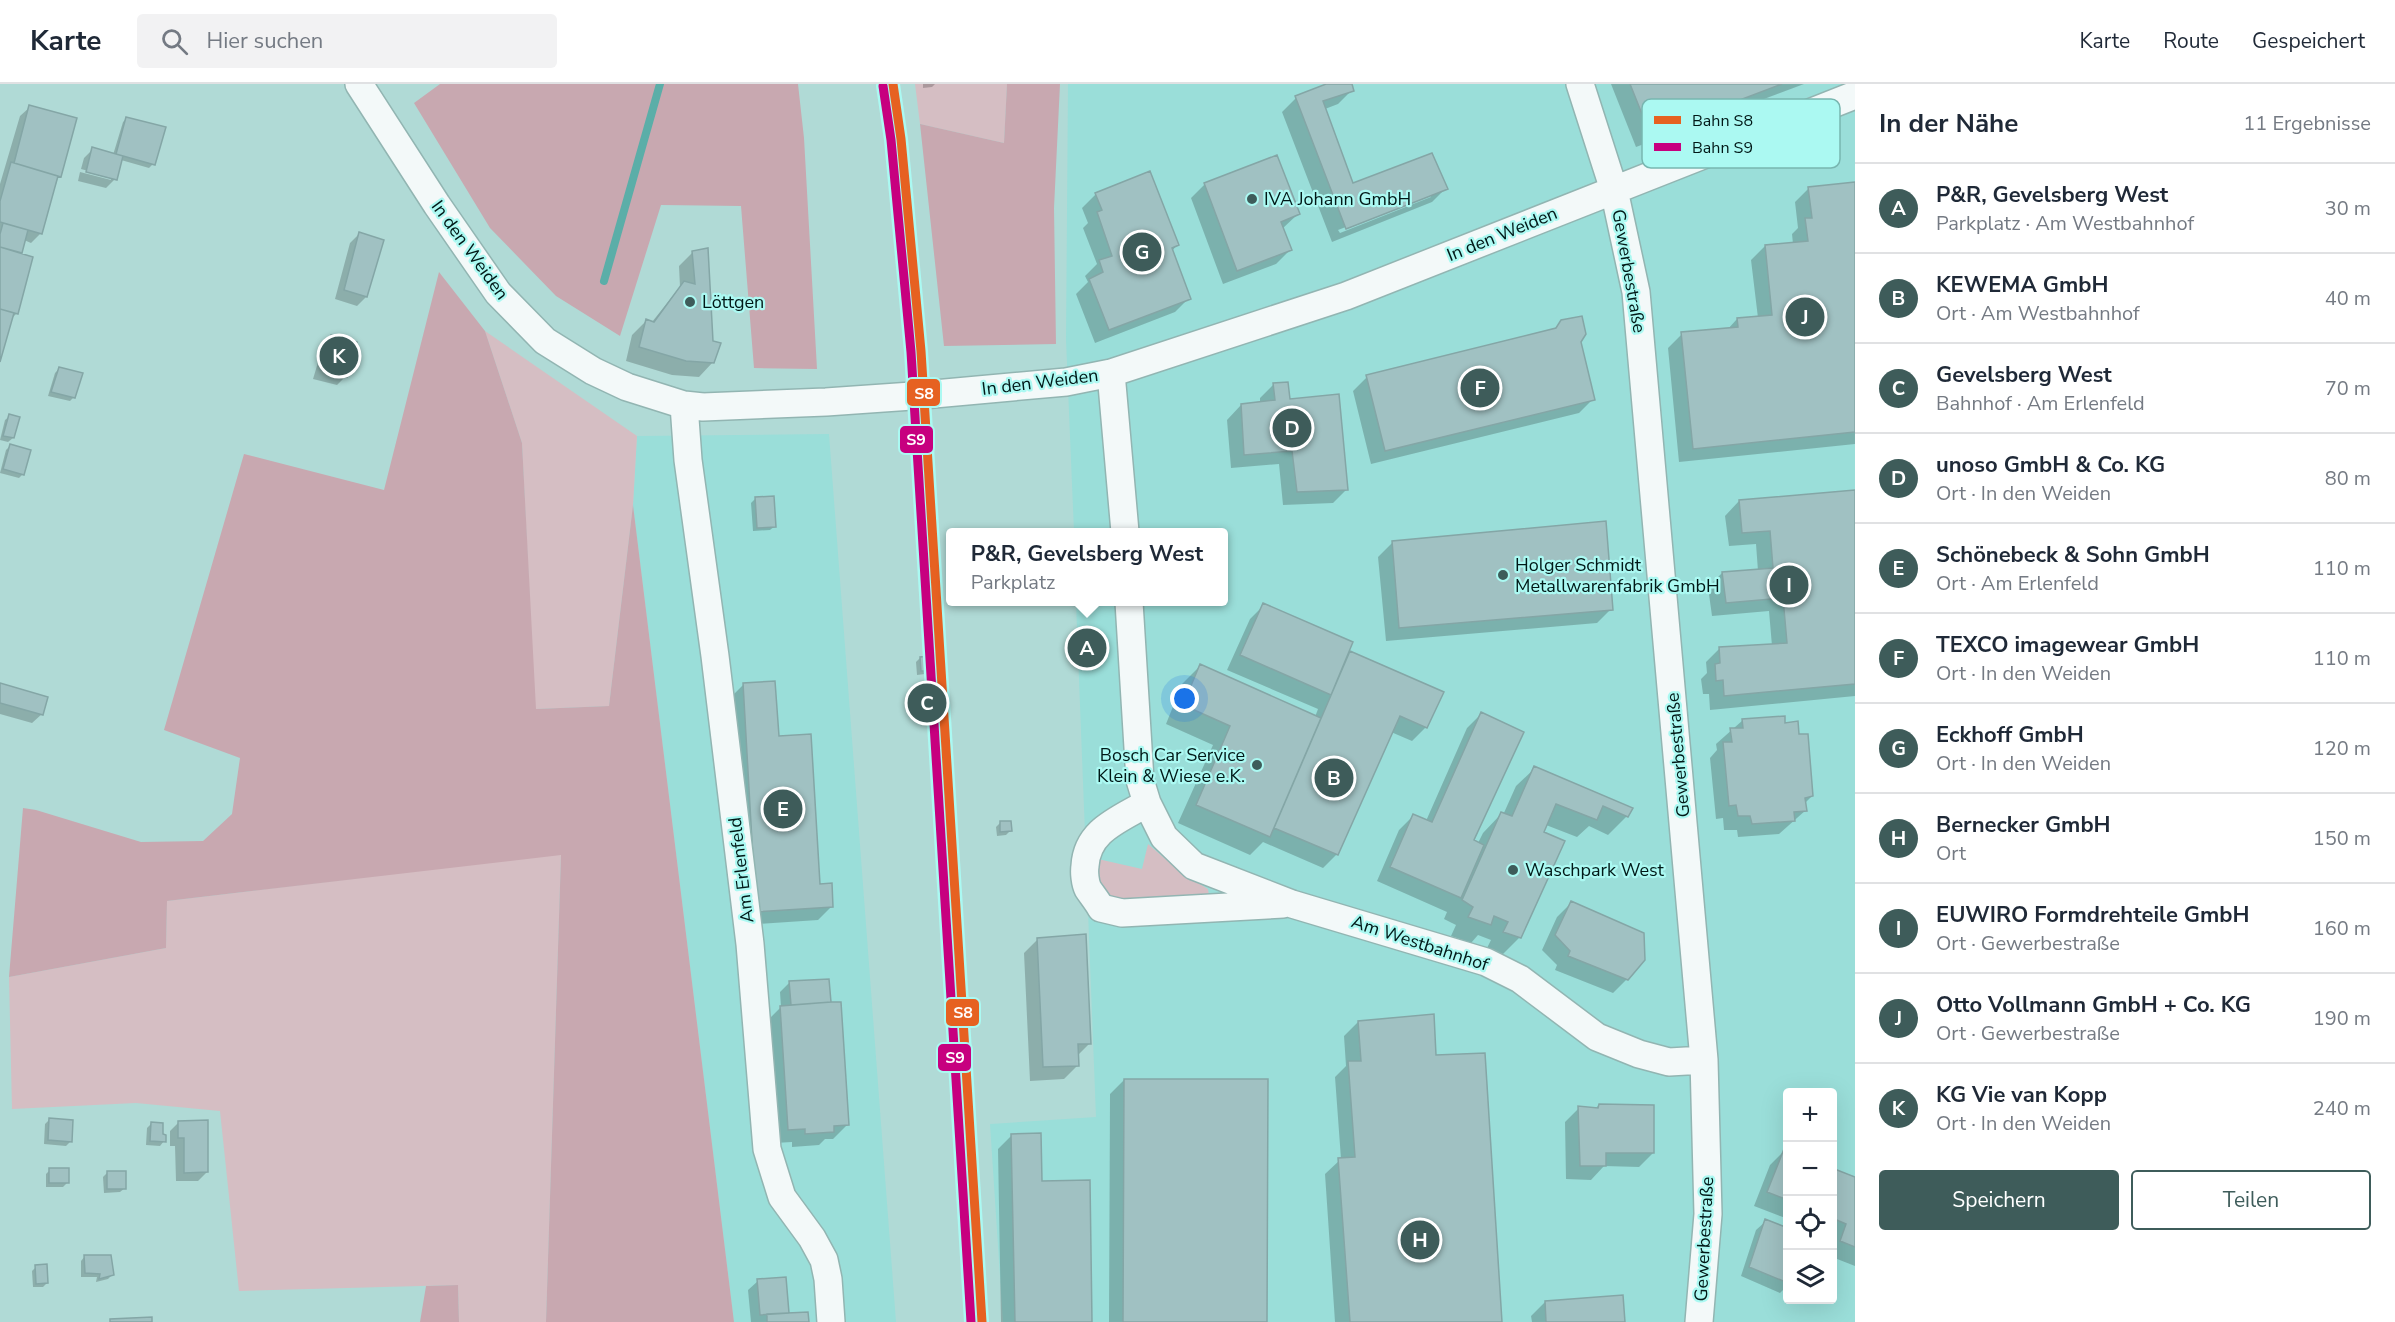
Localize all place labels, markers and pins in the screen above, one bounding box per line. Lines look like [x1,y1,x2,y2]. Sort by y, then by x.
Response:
place label: IVA Johann GmbH [1264,187,1411,211]
marker: IVA Johann GmbH [1245,192,1259,206]
pin: G [1122,230,1162,274]
place label: Löttgen [702,290,764,314]
pin: J [1786,294,1824,340]
marker: Löttgen [683,295,697,309]
pin: K [320,334,358,378]
pin: F [1460,366,1500,410]
pin: D [1272,406,1312,450]
place label: Holger Schmidt Metallwarenfabrik GmbH [1515,553,1720,598]
pin: I [1770,562,1808,608]
marker: Holger Schmidt Metallwarenfabrik GmbH [1496,568,1510,582]
pin: A [1068,626,1106,670]
pin: C [908,680,946,726]
place label: Bosch Car Service Klein & Wiese e.K. [1097,743,1245,788]
pin: B [1314,756,1354,800]
marker: Bosch Car Service Klein & Wiese e.K. [1250,758,1264,772]
pin: E [764,786,802,832]
place label: Waschpark West [1525,858,1665,882]
marker: Waschpark West [1506,863,1520,877]
pin: H [1400,1218,1440,1262]

